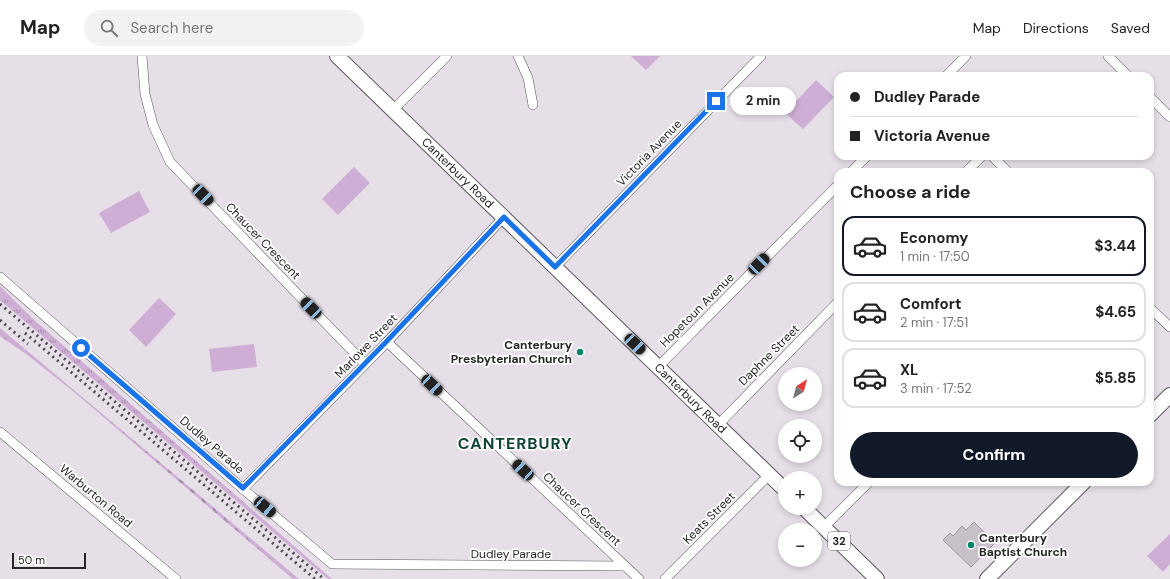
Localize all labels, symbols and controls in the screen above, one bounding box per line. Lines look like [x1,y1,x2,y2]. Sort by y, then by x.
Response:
search box [84,10,364,46]
text: Map [20,15,60,40]
icon: search [98,17,120,39]
text: Search here [130,18,213,38]
text: Map [973,19,1001,37]
text: Directions [1023,19,1089,37]
text: Saved [1111,19,1150,37]
callout: 2 min [730,87,796,115]
text: Dudley Parade [874,87,980,107]
route end [707,92,725,110]
text: 2 min [746,92,780,109]
street label: Victoria Avenue [613,116,685,190]
text: Victoria Avenue [874,126,990,146]
street label: Canterbury Road [418,134,497,212]
text: Choose a ride [850,180,971,204]
car [190,182,216,208]
street label: Chaucer Crescent [222,199,304,283]
icon: car [852,228,888,264]
text: Economy [900,228,968,248]
text: $3.44 [1095,236,1136,256]
text: 1 min · 17:50 [900,248,970,265]
car [746,251,772,277]
street label: Hopetoun Avenue [656,269,738,351]
icon: car [852,294,888,330]
text: Comfort [900,294,961,314]
car [298,295,324,321]
text: $4.65 [1095,302,1136,322]
street label: Marlowe Street [331,310,401,382]
text: 2 min · 17:51 [900,314,968,331]
street label: Daphne Street [735,321,803,389]
car [622,331,648,357]
place label: Canterbury Presbyterian Church [451,337,573,367]
route start [72,339,90,357]
marker: Canterbury Presbyterian Church [575,347,585,357]
street label: Canterbury Road [651,360,730,437]
icon: car [852,360,888,396]
text: XL [900,360,918,380]
north arrow [778,367,822,411]
map controls [778,367,822,567]
text: $5.85 [1095,368,1136,388]
car [419,372,445,398]
text: 3 min · 17:52 [900,380,972,397]
street label: Dudley Parade [176,413,248,477]
button: locate [778,419,822,463]
button: Confirm [850,432,1138,478]
district label: CANTERBURY [458,433,572,454]
car [510,457,536,483]
street label: Warburton Road [56,461,136,531]
street label: Chaucer Crescent [540,469,625,550]
button: + [778,471,822,515]
street label: Keats Street [679,488,739,548]
car [252,495,278,519]
button: − [778,523,822,567]
place label: Canterbury Baptist Church [979,530,1067,560]
road number: 32 [828,532,850,550]
marker: Canterbury Baptist Church [966,540,976,550]
street label: Dudley Parade [471,546,551,562]
scale bar [12,551,86,570]
text: 50 m [18,553,45,567]

